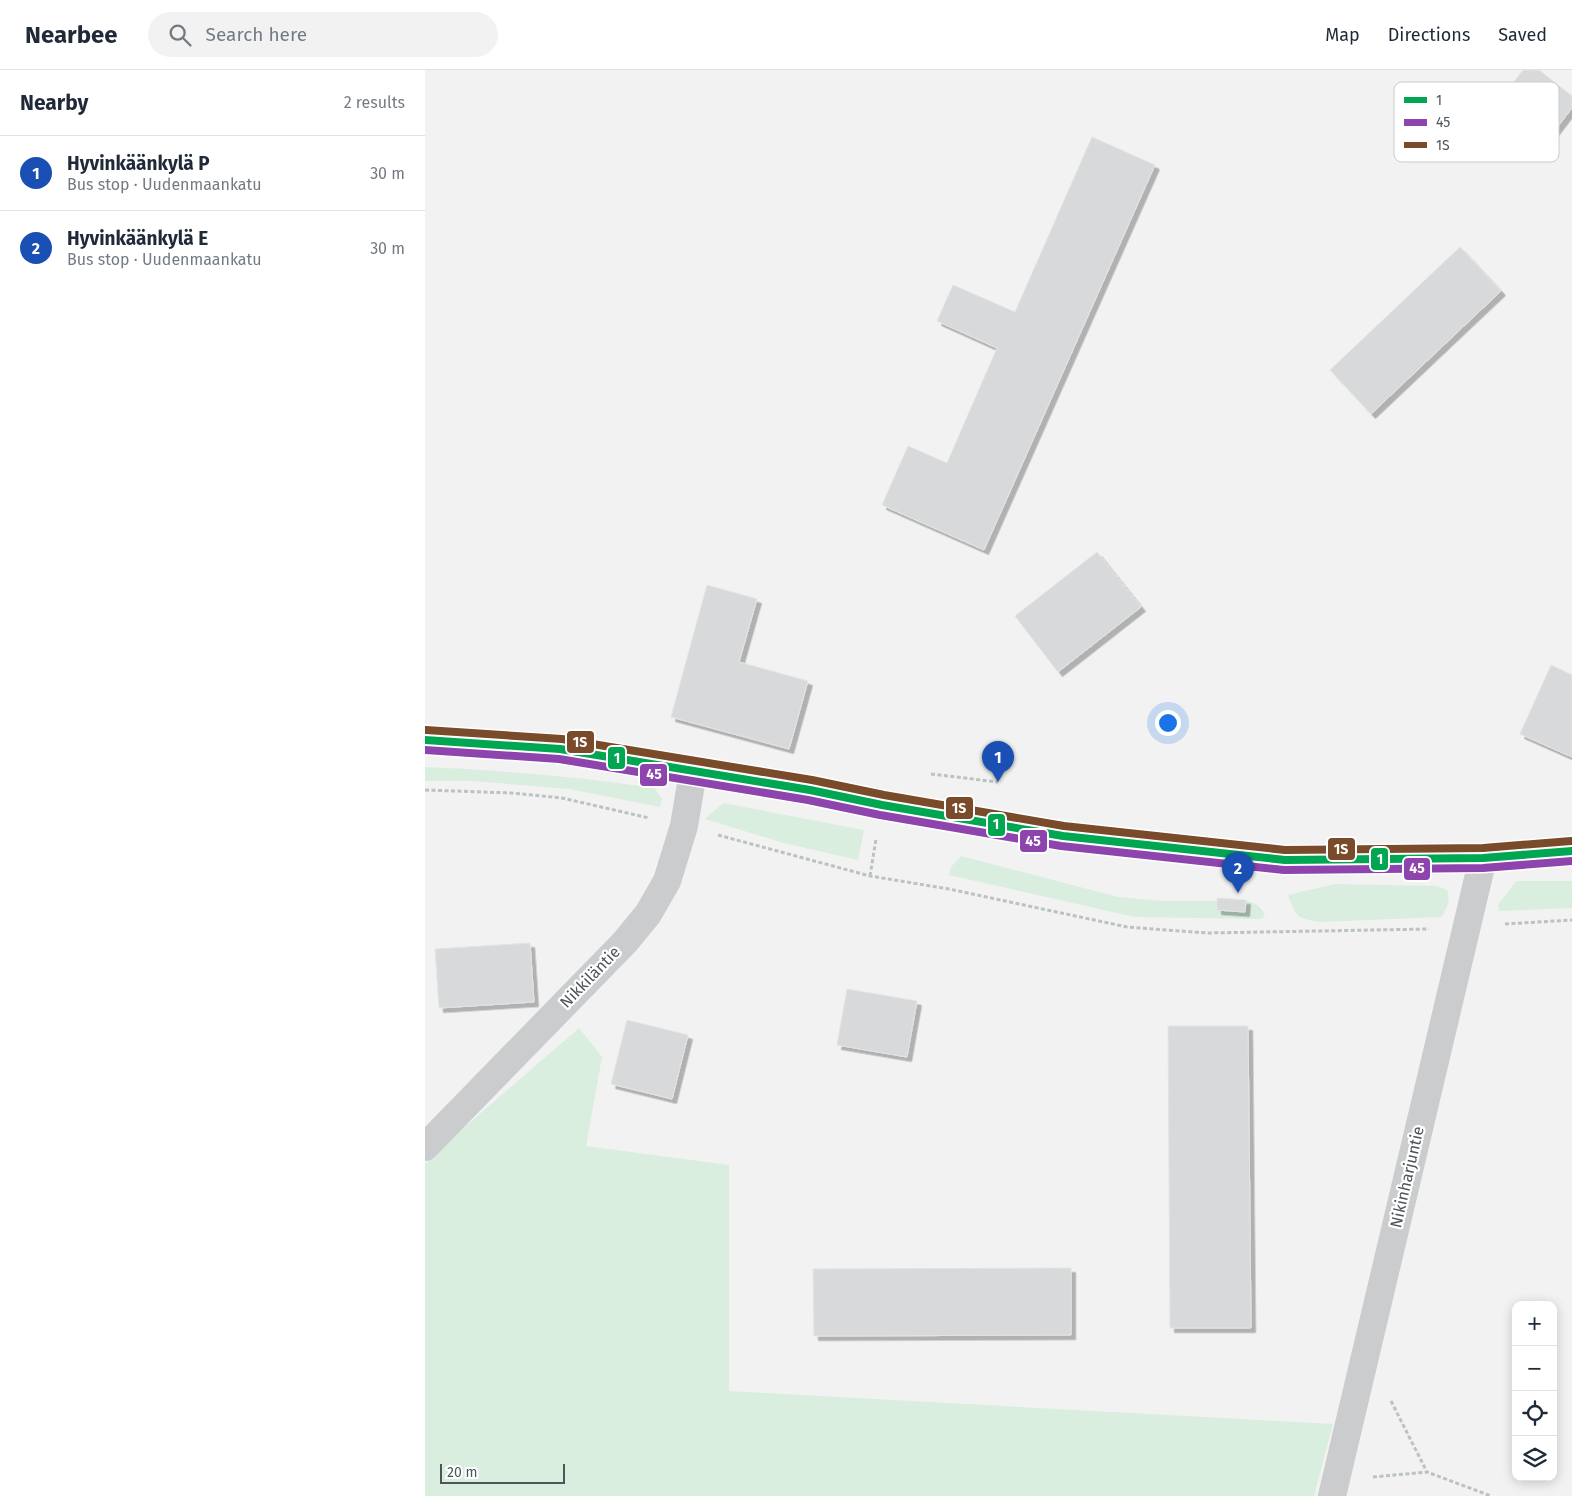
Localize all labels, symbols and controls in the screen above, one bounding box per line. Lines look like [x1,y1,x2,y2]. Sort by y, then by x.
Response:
search box [148,12,498,57]
text: Nearbee [25,21,118,49]
icon: search [166,21,194,49]
text: Search here [206,23,307,46]
text: Map [1325,24,1360,46]
text: Directions [1388,24,1470,46]
text: Saved [1498,24,1547,46]
legend [1394,82,1559,162]
text: Nearby [20,90,88,116]
text: 1 [1436,92,1442,109]
text: 2 results [344,93,405,112]
text: 45 [1436,114,1450,131]
text: 1S [1436,137,1450,154]
text: Hyvinkäänkylä P [67,152,210,175]
text: 1 [32,164,40,183]
text: 30 m [370,164,405,183]
text: Bus stop · Uudenmaankatu [67,175,262,194]
text: Hyvinkäänkylä E [67,227,208,250]
text: 2 [32,239,40,258]
text: 30 m [370,239,405,258]
text: Bus stop · Uudenmaankatu [67,250,262,269]
your location [1155,710,1181,736]
line badge: 1S [566,730,595,754]
text: 1S [573,734,587,751]
pin: 1 [982,741,1014,782]
line badge: 1 [607,746,626,770]
text: 1 [614,750,620,767]
line badge: 45 [639,763,668,787]
text: 45 [646,766,662,783]
line badge: 1S [945,796,974,820]
text: 1S [952,800,966,817]
line badge: 1 [987,813,1006,837]
text: 1 [993,816,999,833]
line badge: 45 [1019,829,1048,853]
text: 45 [1025,833,1041,850]
line badge: 1S [1327,837,1356,861]
text: 1S [1334,841,1348,858]
line badge: 1 [1370,847,1389,871]
text: 1 [1377,851,1383,868]
pin: 2 [1222,852,1254,893]
line badge: 45 [1403,857,1431,881]
text: 45 [1409,860,1425,877]
street label: Nikkiläntie [556,942,624,1012]
street label: Nikinharjuntie [1386,1124,1428,1230]
map controls [1512,1301,1557,1481]
button: + [1512,1301,1557,1346]
button: − [1512,1346,1557,1391]
button: locate [1512,1391,1557,1436]
button: layers [1512,1436,1557,1481]
scale bar [440,1461,565,1484]
text: 20 m [447,1464,477,1481]

